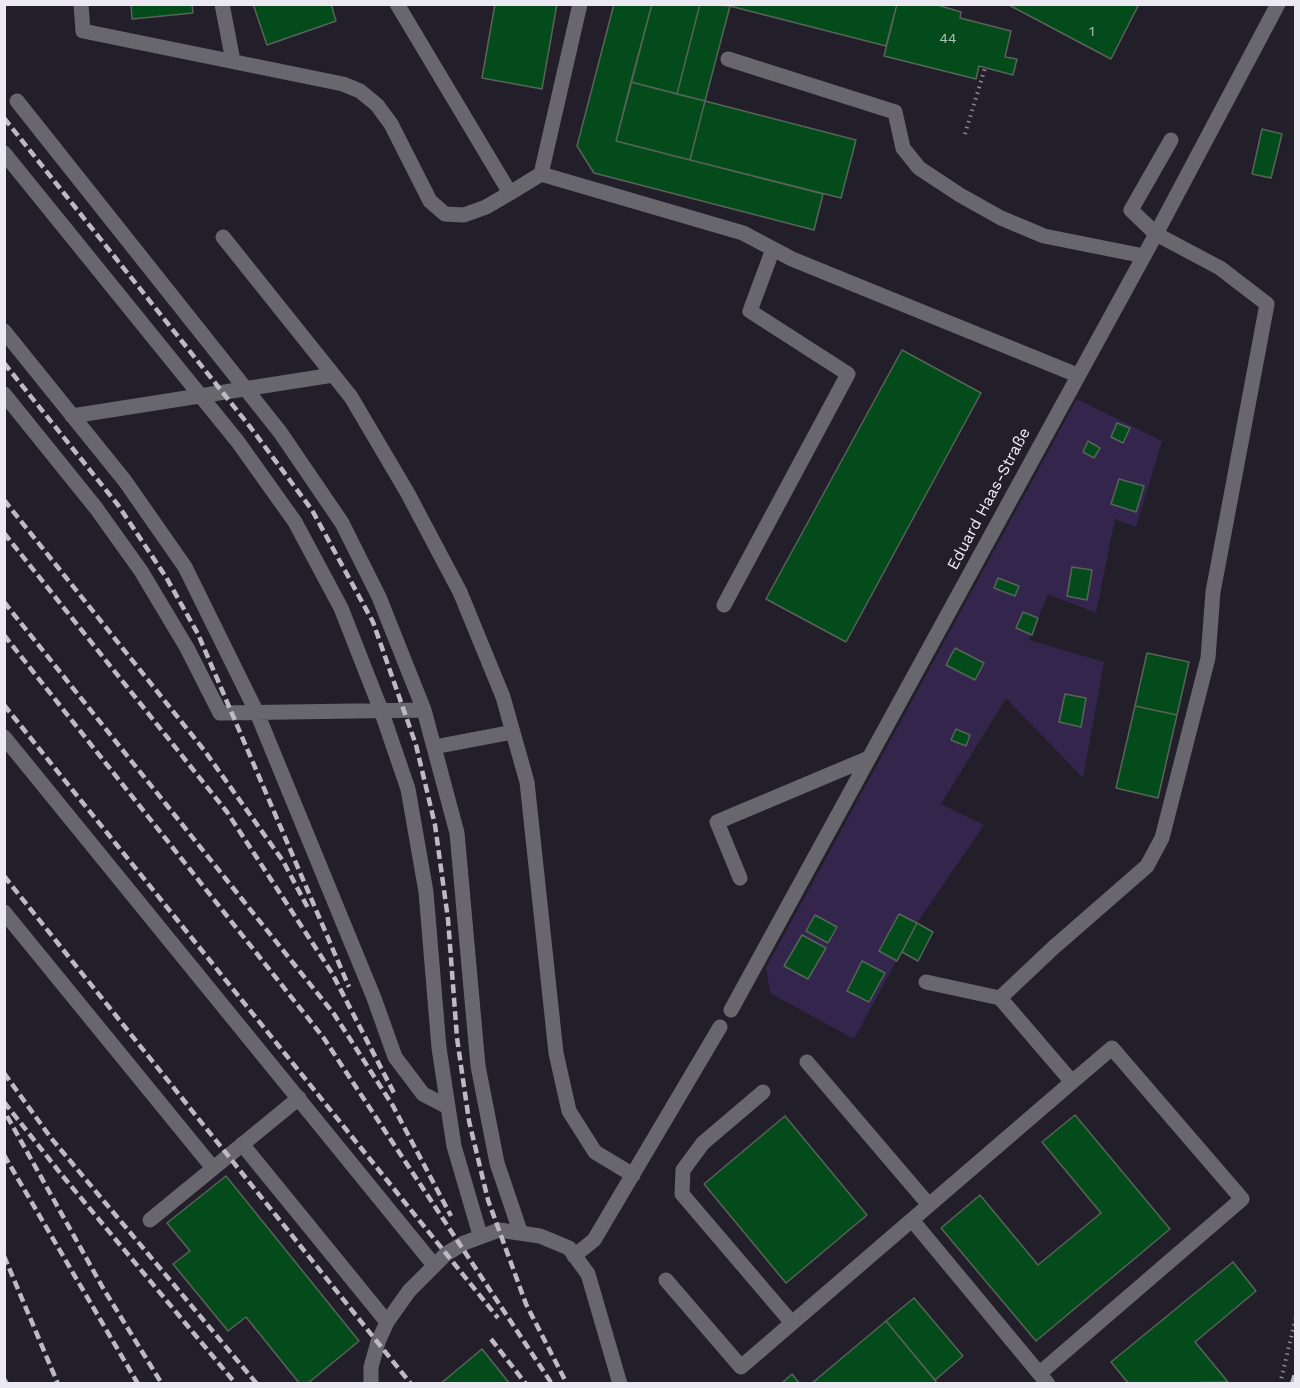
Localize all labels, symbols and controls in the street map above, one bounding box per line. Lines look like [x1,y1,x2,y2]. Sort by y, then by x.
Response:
house number: 1 [1089,24,1095,40]
house number: 44 [939,31,957,47]
street label: Eduard Haas-Straße [943,425,1035,573]

